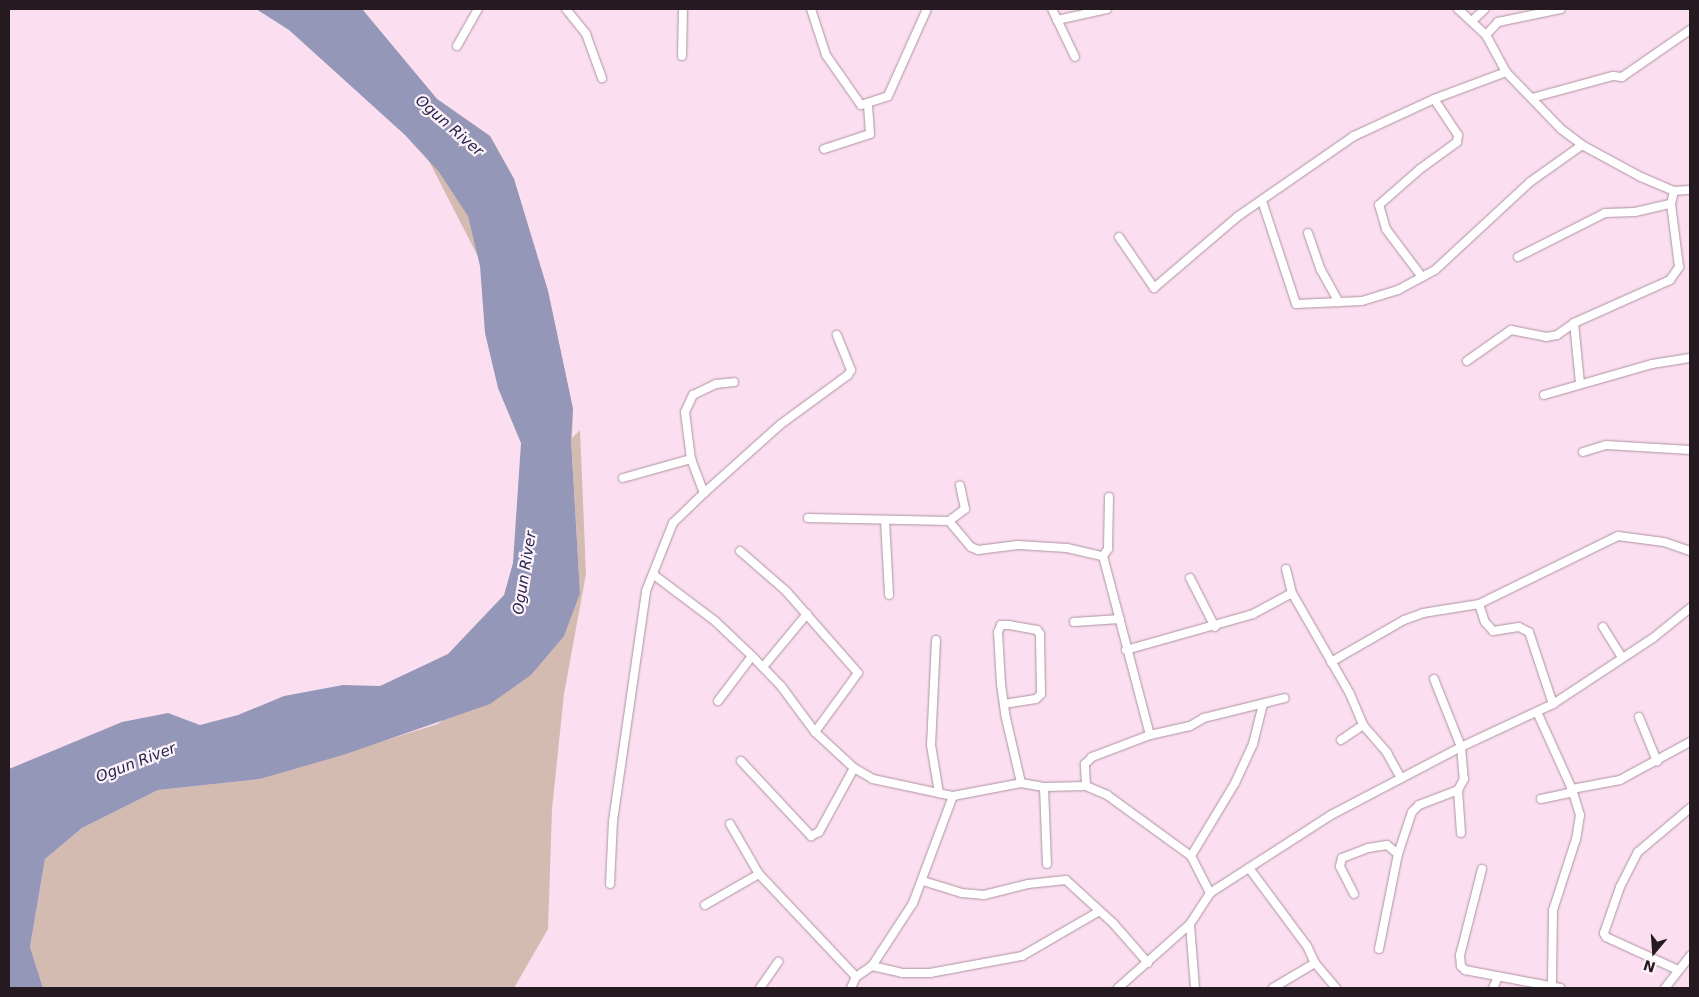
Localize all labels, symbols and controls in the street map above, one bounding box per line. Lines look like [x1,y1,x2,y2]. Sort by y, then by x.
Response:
water label: Ogun River [411,92,487,160]
water label: Ogun River [510,530,540,616]
water label: Ogun River [94,740,178,786]
north arrow [1629,927,1679,977]
text: N [1641,957,1657,976]

